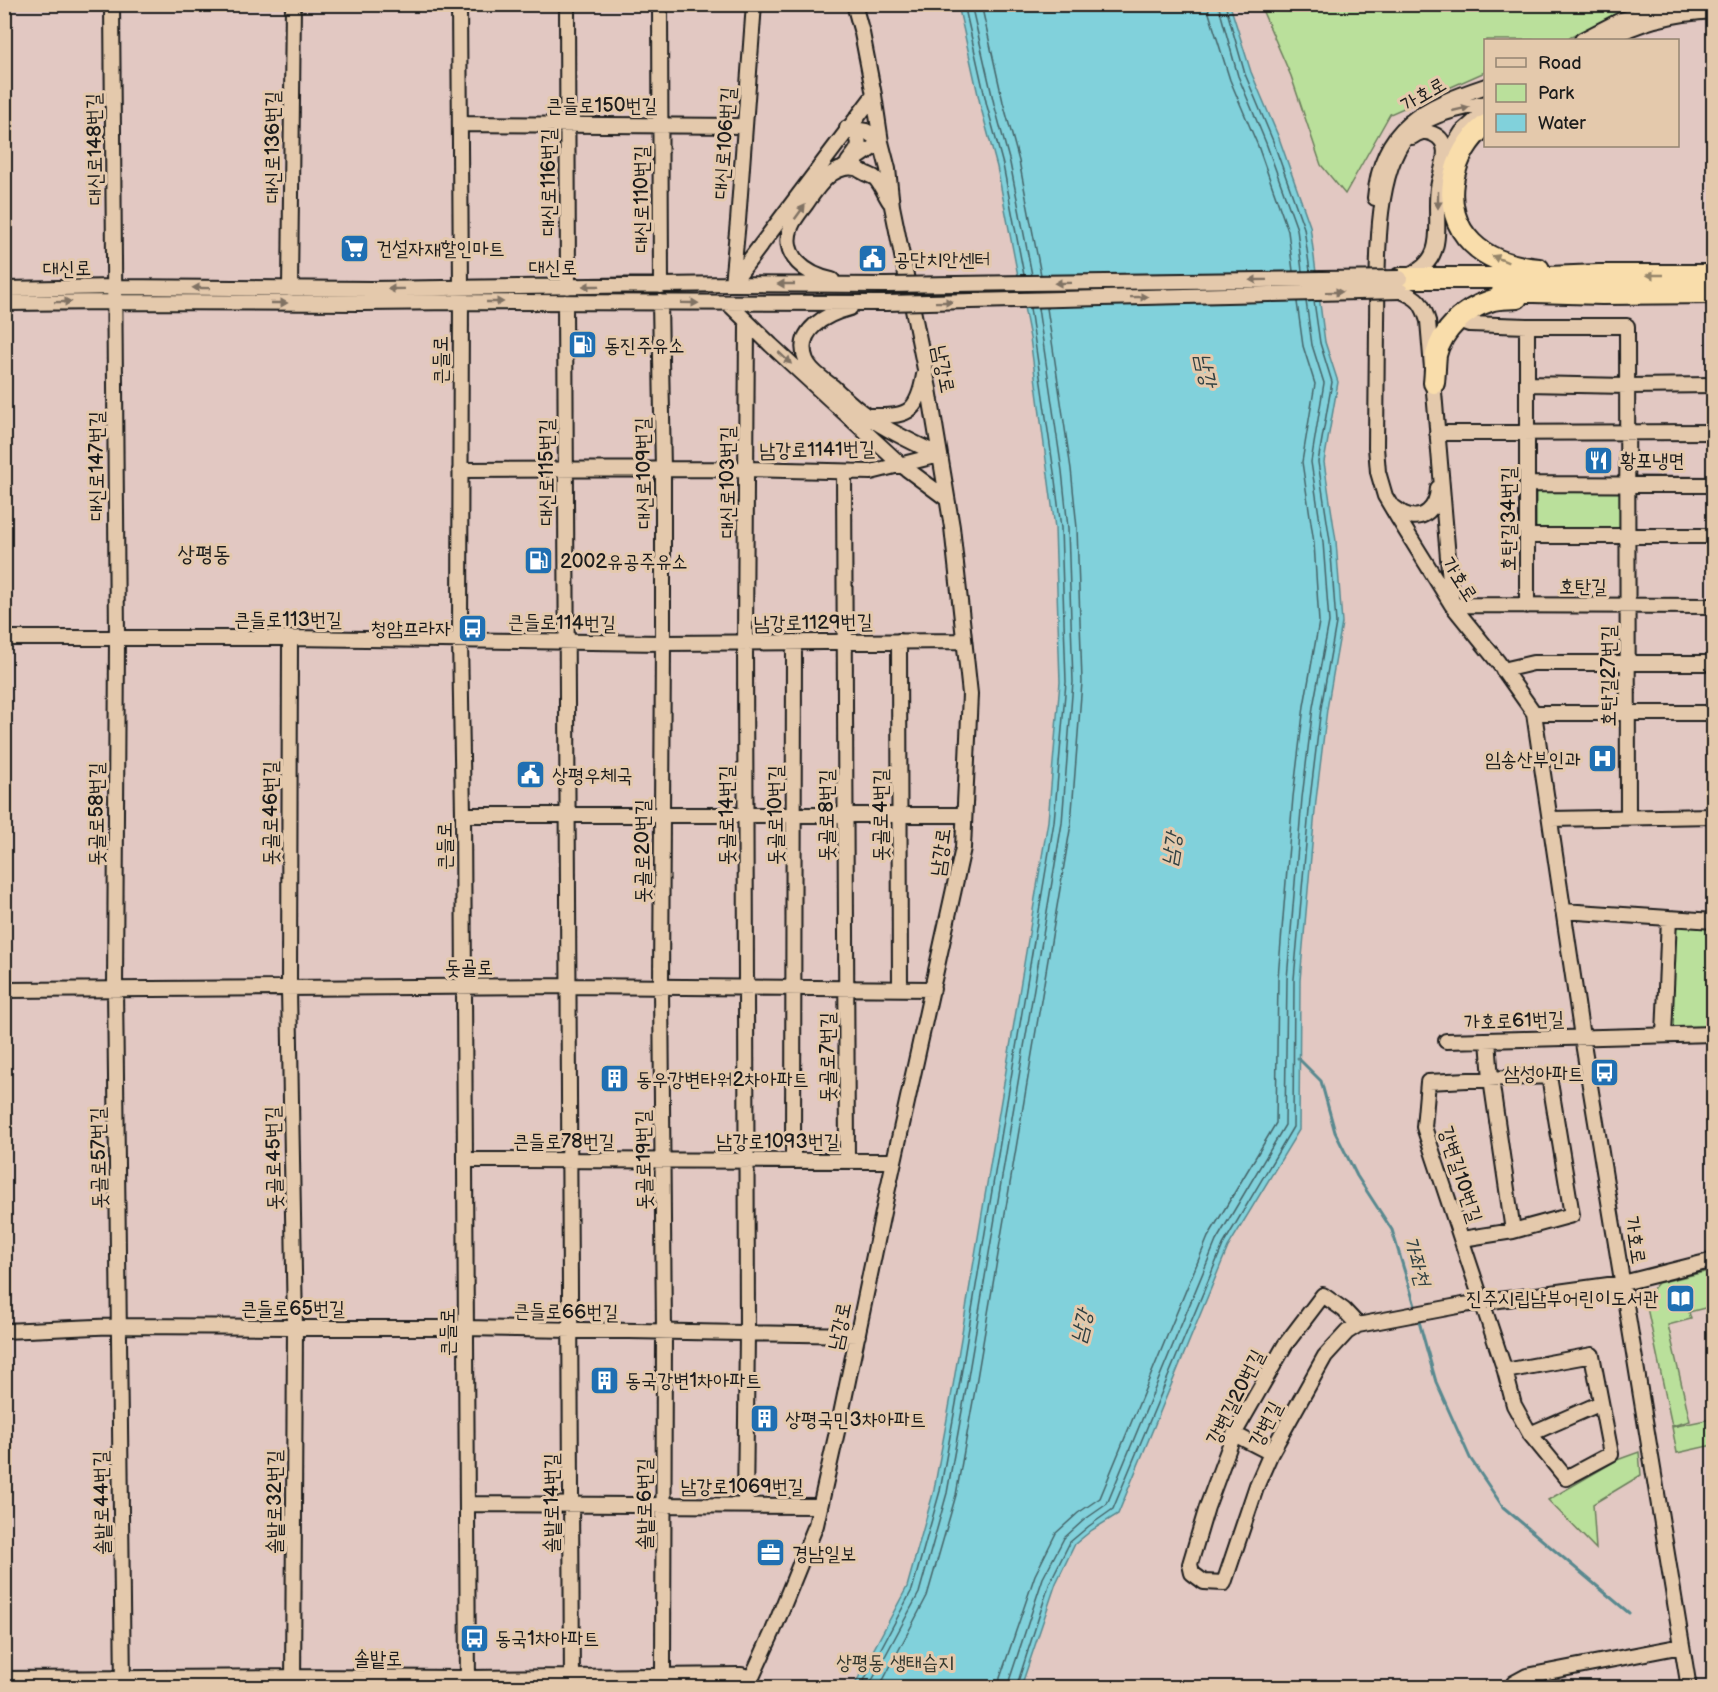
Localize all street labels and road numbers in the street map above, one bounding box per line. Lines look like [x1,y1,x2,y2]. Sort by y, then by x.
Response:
street label: 가호로 [1397,72,1450,117]
street label: 대신로106번길 [709,86,741,200]
street label: 대신로136번길 [261,91,285,203]
street label: 대신로148번길 [82,93,108,205]
street label: 큰들로150번길 [546,94,658,118]
street label: 대신로116번길 [537,128,561,236]
street label: 대신로110번길 [630,145,654,253]
street label: 대신로 [529,256,577,280]
street label: 대신로 [43,257,91,281]
street label: 큰들로 [429,336,453,384]
street label: 남강로 [927,343,959,395]
street label: 대신로147번길 [85,411,109,521]
street label: 대신로109번길 [631,417,657,529]
street label: 대신로115번길 [535,418,559,526]
street label: 대신로103번길 [716,426,740,538]
street label: 남강로1141번길 [759,437,875,463]
street label: 호탄길34번길 [1497,467,1521,571]
street label: 가호로 [1436,553,1482,606]
street label: 호탄길 [1559,575,1607,599]
street label: 큰들로113번길 [234,608,342,632]
street label: 큰들로114번길 [508,610,616,636]
street label: 남강로1129번길 [753,610,873,636]
street label: 호탄길27번길 [1597,625,1621,727]
street label: 돗골로46번길 [259,761,283,865]
street label: 돗골로58번길 [85,762,109,866]
street label: 돗골로14번길 [715,765,739,865]
street label: 돗골로10번길 [764,765,788,865]
street label: 돗골로8번길 [815,769,839,861]
street label: 돗골로4번길 [869,769,893,861]
street label: 돗골로20번길 [631,799,655,903]
street label: 큰들로 [433,822,457,870]
street label: 남강로 [926,827,956,878]
street label: 돗골로 [445,956,493,980]
street label: 가호로61번길 [1463,1007,1565,1035]
street label: 돗골로7번길 [816,1012,840,1102]
street label: 돗골로45번길 [261,1106,287,1210]
street label: 돗골로57번길 [86,1107,112,1209]
street label: 돗골로19번길 [631,1110,657,1210]
street label: 강변길10번길 [1433,1123,1487,1226]
street label: 큰들로78번길 [513,1130,615,1154]
street label: 남강로1093번길 [716,1130,840,1154]
street label: 가호로 [1619,1214,1651,1266]
street label: 큰들로65번길 [241,1297,345,1321]
street label: 큰들로66번길 [513,1299,619,1325]
street label: 남강로 [823,1300,857,1352]
street label: 큰들로 [436,1308,460,1356]
street label: 강변길20번길 [1201,1345,1269,1449]
street label: 강변길 [1243,1397,1287,1451]
street label: 솔밭로44번길 [89,1450,115,1556]
street label: 솔밭로32번길 [263,1450,287,1554]
street label: 솔밭로14번길 [540,1453,564,1553]
street label: 솔밭로6번길 [633,1458,657,1550]
street label: 남강로1069번길 [680,1475,804,1499]
street label: 솔밭로 [354,1647,402,1671]

